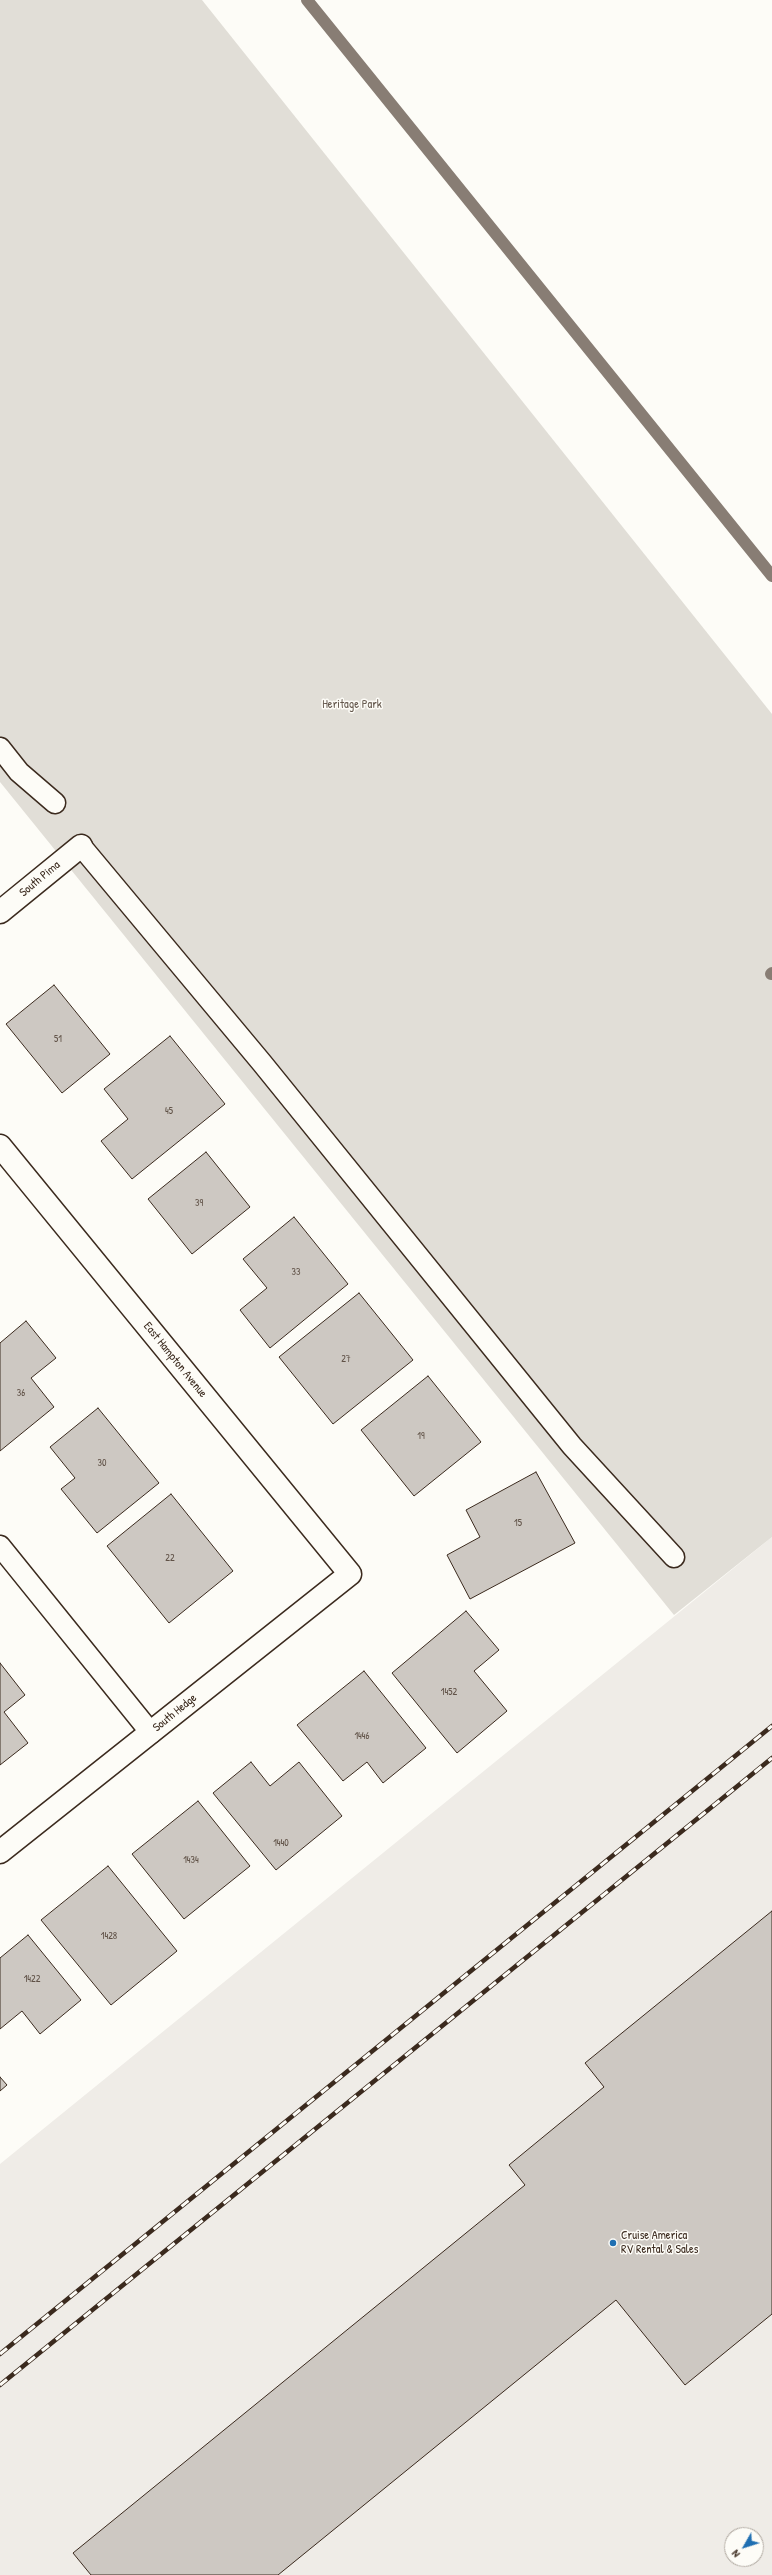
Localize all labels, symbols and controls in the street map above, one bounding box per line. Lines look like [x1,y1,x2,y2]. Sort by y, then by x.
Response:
park label: Heritage Park [322,698,382,712]
street label: South Pima [17,858,63,900]
house number: 51 [54,1033,62,1045]
house number: 45 [165,1105,173,1117]
house number: 39 [195,1197,203,1209]
house number: 33 [292,1266,300,1278]
street label: East Hampton Avenue [140,1319,210,1401]
house number: 27 [341,1353,351,1365]
house number: 36 [17,1387,25,1399]
house number: 19 [417,1430,425,1442]
house number: 30 [98,1457,106,1469]
house number: 15 [514,1517,522,1529]
house number: 22 [165,1552,175,1564]
house number: 1452 [441,1686,457,1698]
street label: South Hedge [150,1691,200,1735]
house number: 1446 [354,1730,370,1742]
house number: 1440 [273,1837,289,1849]
house number: 1434 [183,1854,199,1866]
house number: 1428 [101,1930,117,1942]
house number: 1422 [24,1973,40,1985]
place label: Cruise America RV Rental & Sales [621,2229,698,2257]
marker: Cruise America RV Rental & Sales [608,2238,618,2248]
north arrow [724,2527,764,2567]
text: N [728,2547,743,2561]

